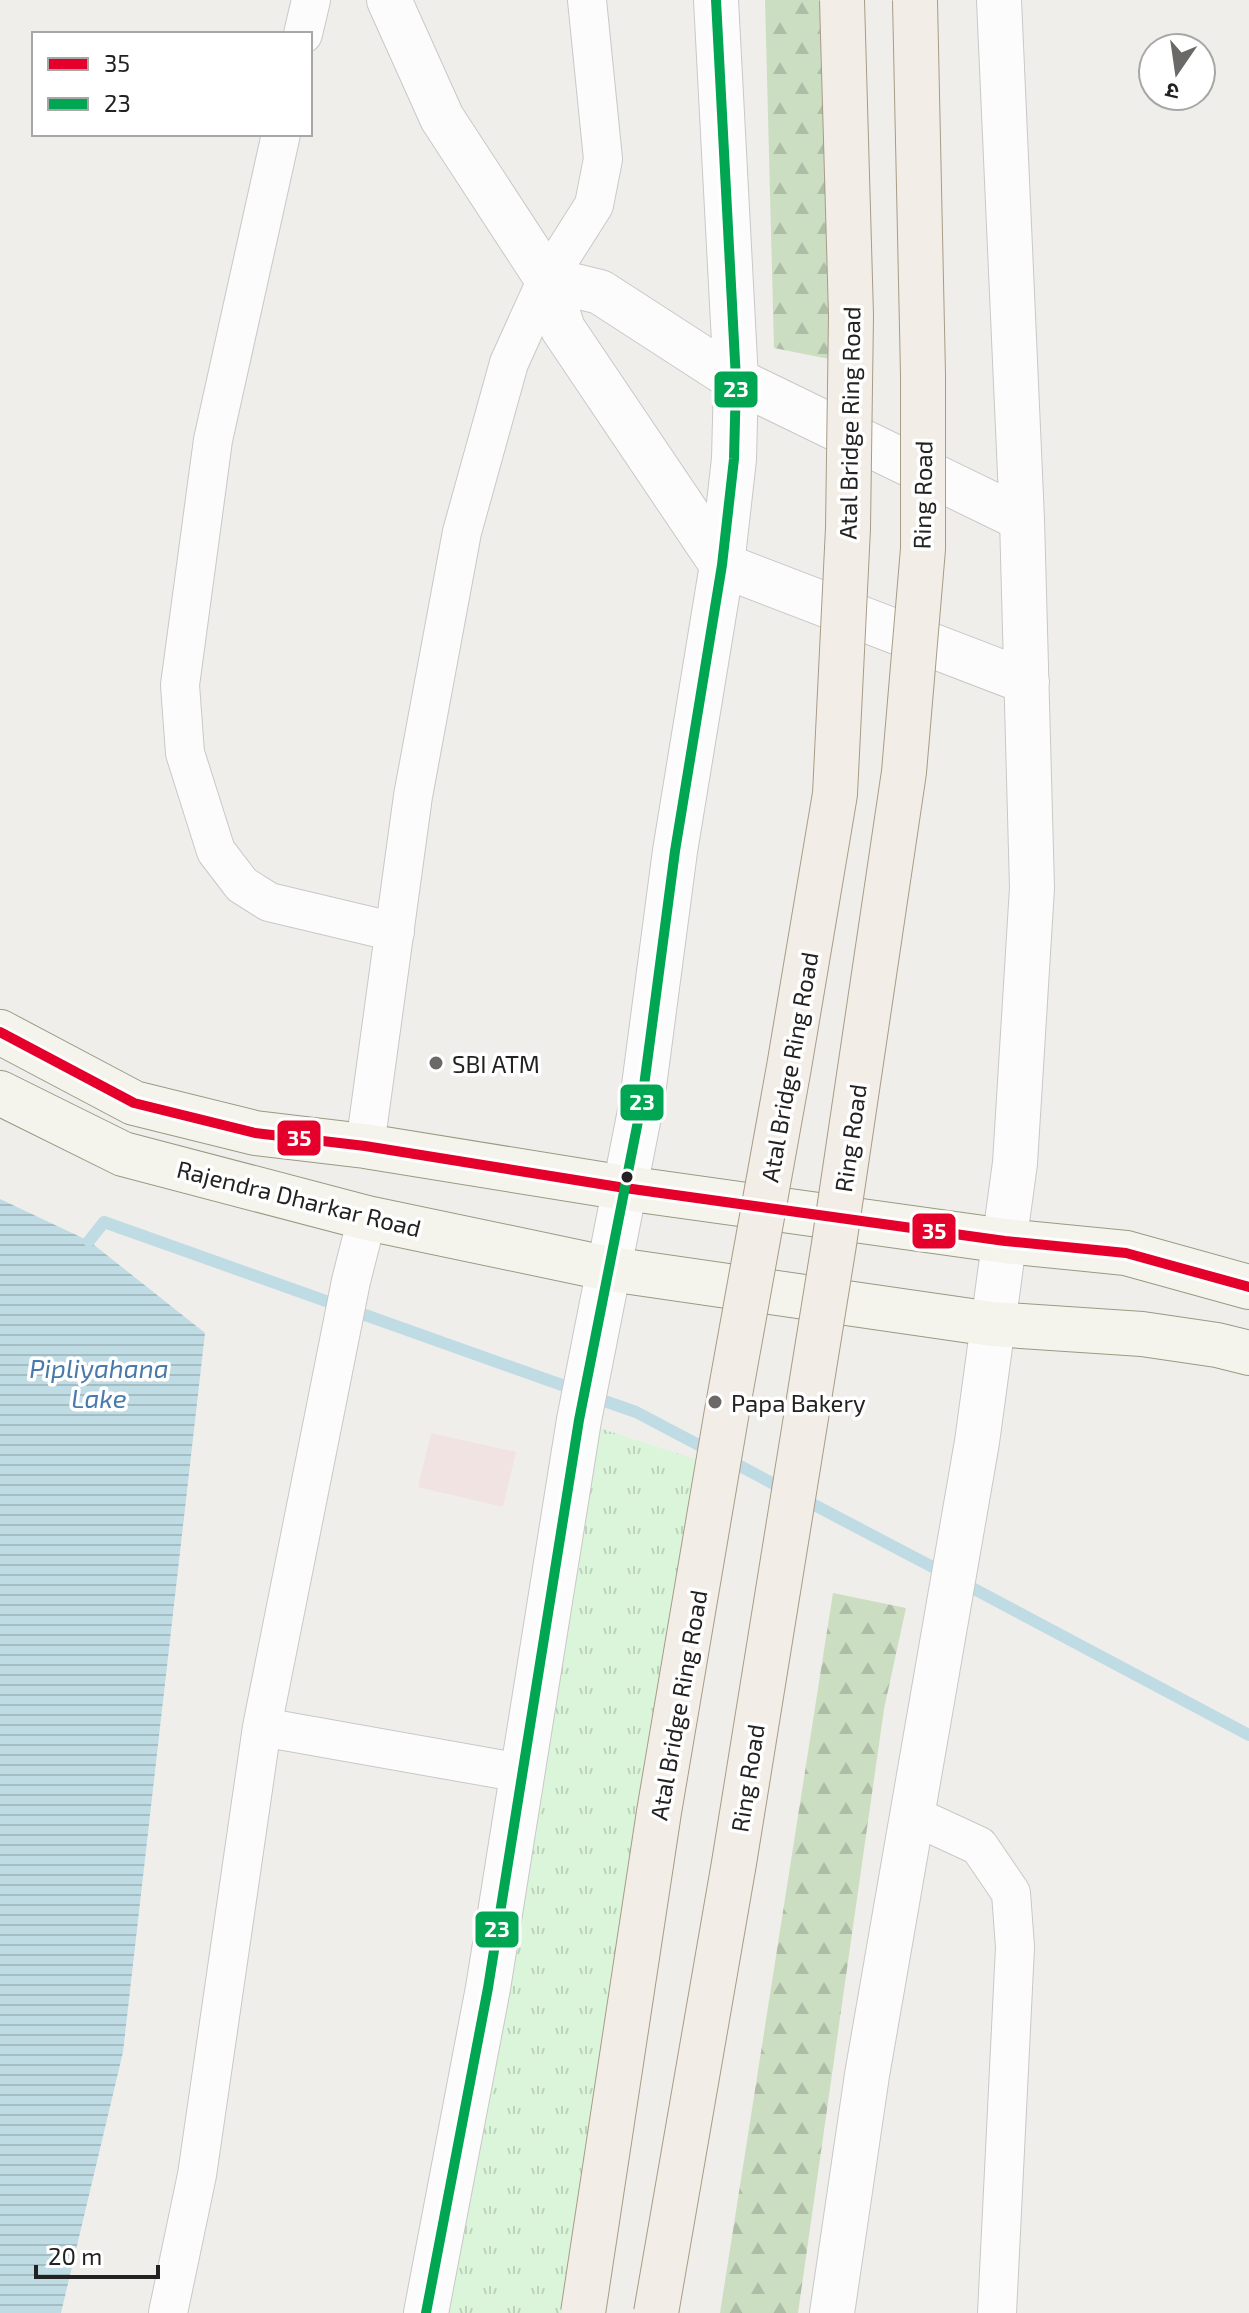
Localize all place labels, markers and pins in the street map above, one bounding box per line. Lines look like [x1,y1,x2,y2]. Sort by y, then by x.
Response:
place label: SBI ATM [452,1049,540,1078]
marker: SBI ATM [427,1054,445,1072]
unlabelled marker [619,1169,635,1185]
place label: Papa Bakery [731,1388,866,1417]
marker: Papa Bakery [706,1393,724,1411]

